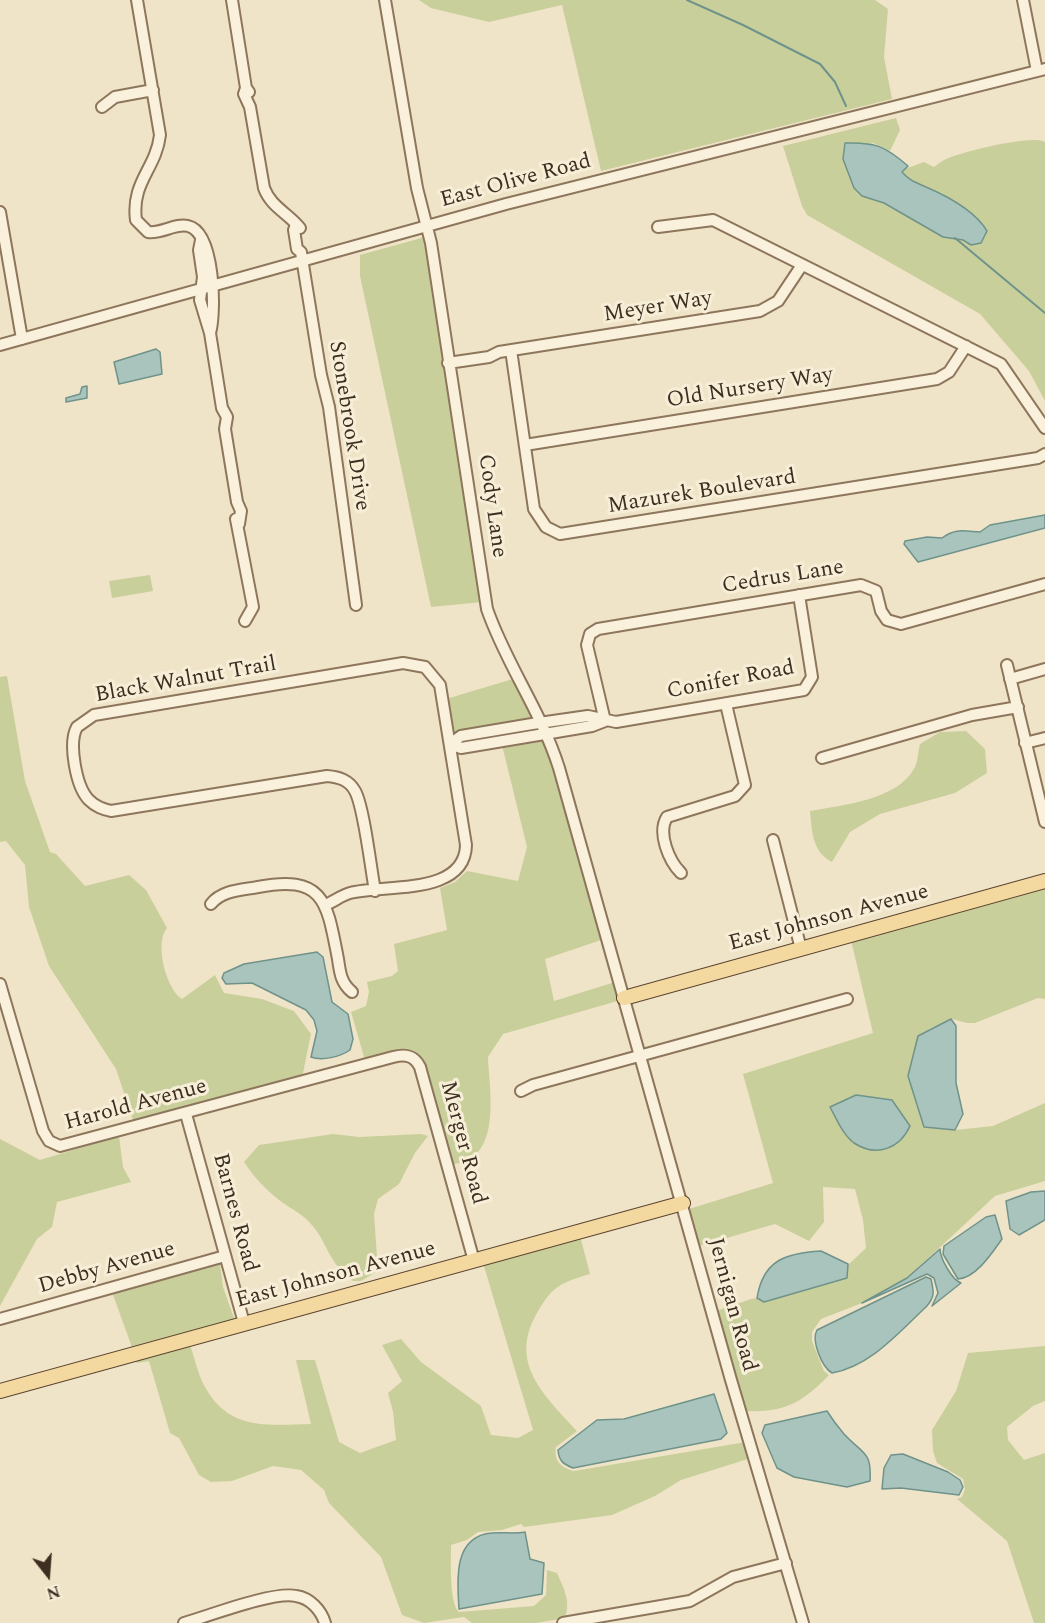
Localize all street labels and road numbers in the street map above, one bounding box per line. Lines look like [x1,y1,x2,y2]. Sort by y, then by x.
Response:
street label: East Olive Road [438,149,594,215]
street label: Meyer Way [602,286,714,330]
street label: Stonebrook Drive [322,339,374,513]
street label: Old Nursery Way [665,363,835,415]
street label: Cody Lane [471,452,511,560]
street label: Mazurek Boulevard [606,465,798,521]
street label: Cedrus Lane [720,555,846,601]
street label: Black Walnut Trail [93,652,279,710]
street label: Conifer Road [665,656,797,706]
street label: East Johnson Avenue [726,880,932,958]
street label: Harold Avenue [62,1074,210,1138]
street label: Merger Road [433,1078,491,1208]
street label: Barnes Road [205,1151,263,1275]
street label: Jernigan Road [700,1235,762,1375]
street label: Debby Avenue [36,1237,178,1301]
street label: East Johnson Avenue [233,1237,439,1315]

